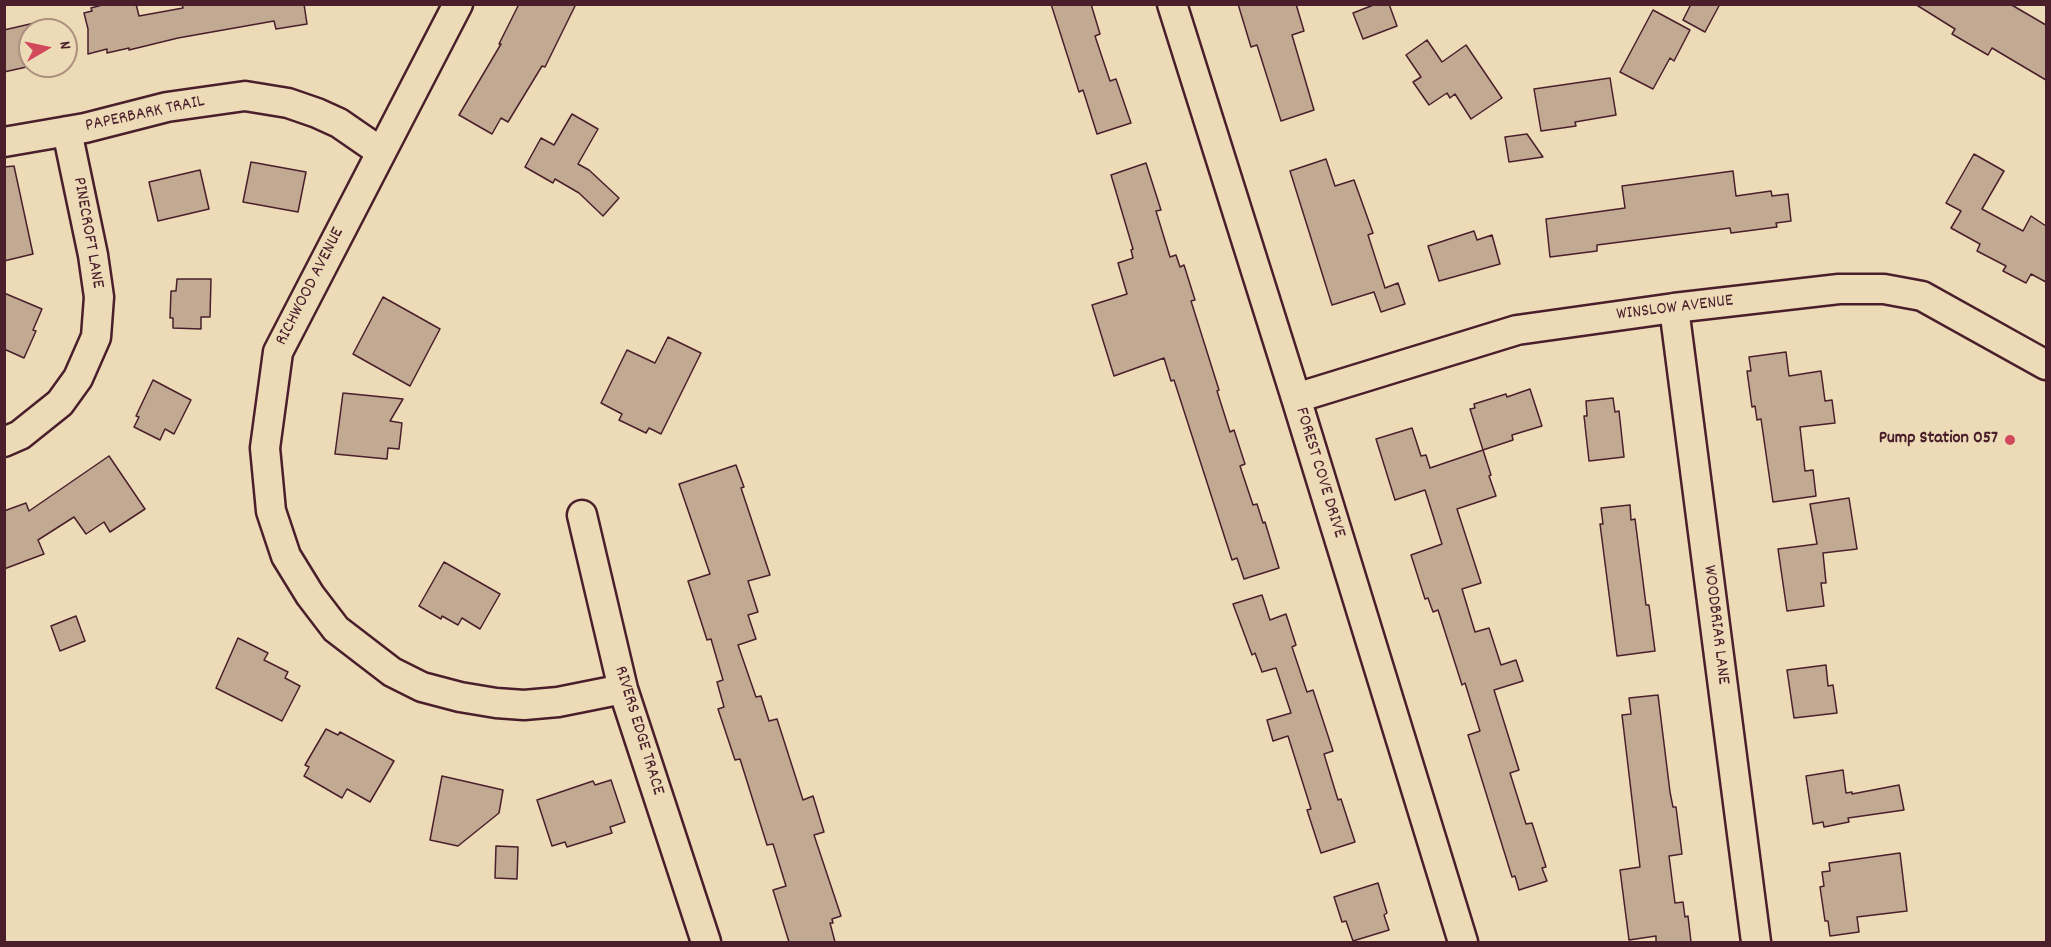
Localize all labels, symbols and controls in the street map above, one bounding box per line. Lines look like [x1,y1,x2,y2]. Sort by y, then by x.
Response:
north arrow [18,18,78,78]
text: N [52,40,76,51]
street label: PAPERBARK TRAIL [83,92,207,138]
street label: PINECROFT LANE [67,176,107,290]
street label: RICHWOOD AVENUE [272,225,350,349]
street label: WINSLOW AVENUE [1615,291,1735,327]
street label: FOREST COVE DRIVE [1289,405,1349,541]
place label: Pump Station 057 [1879,429,1998,451]
marker: Pump Station 057 [2003,433,2017,447]
street label: WOODBRIAR LANE [1697,564,1733,686]
street label: RIVERS EDGE TRACE [608,664,668,798]

